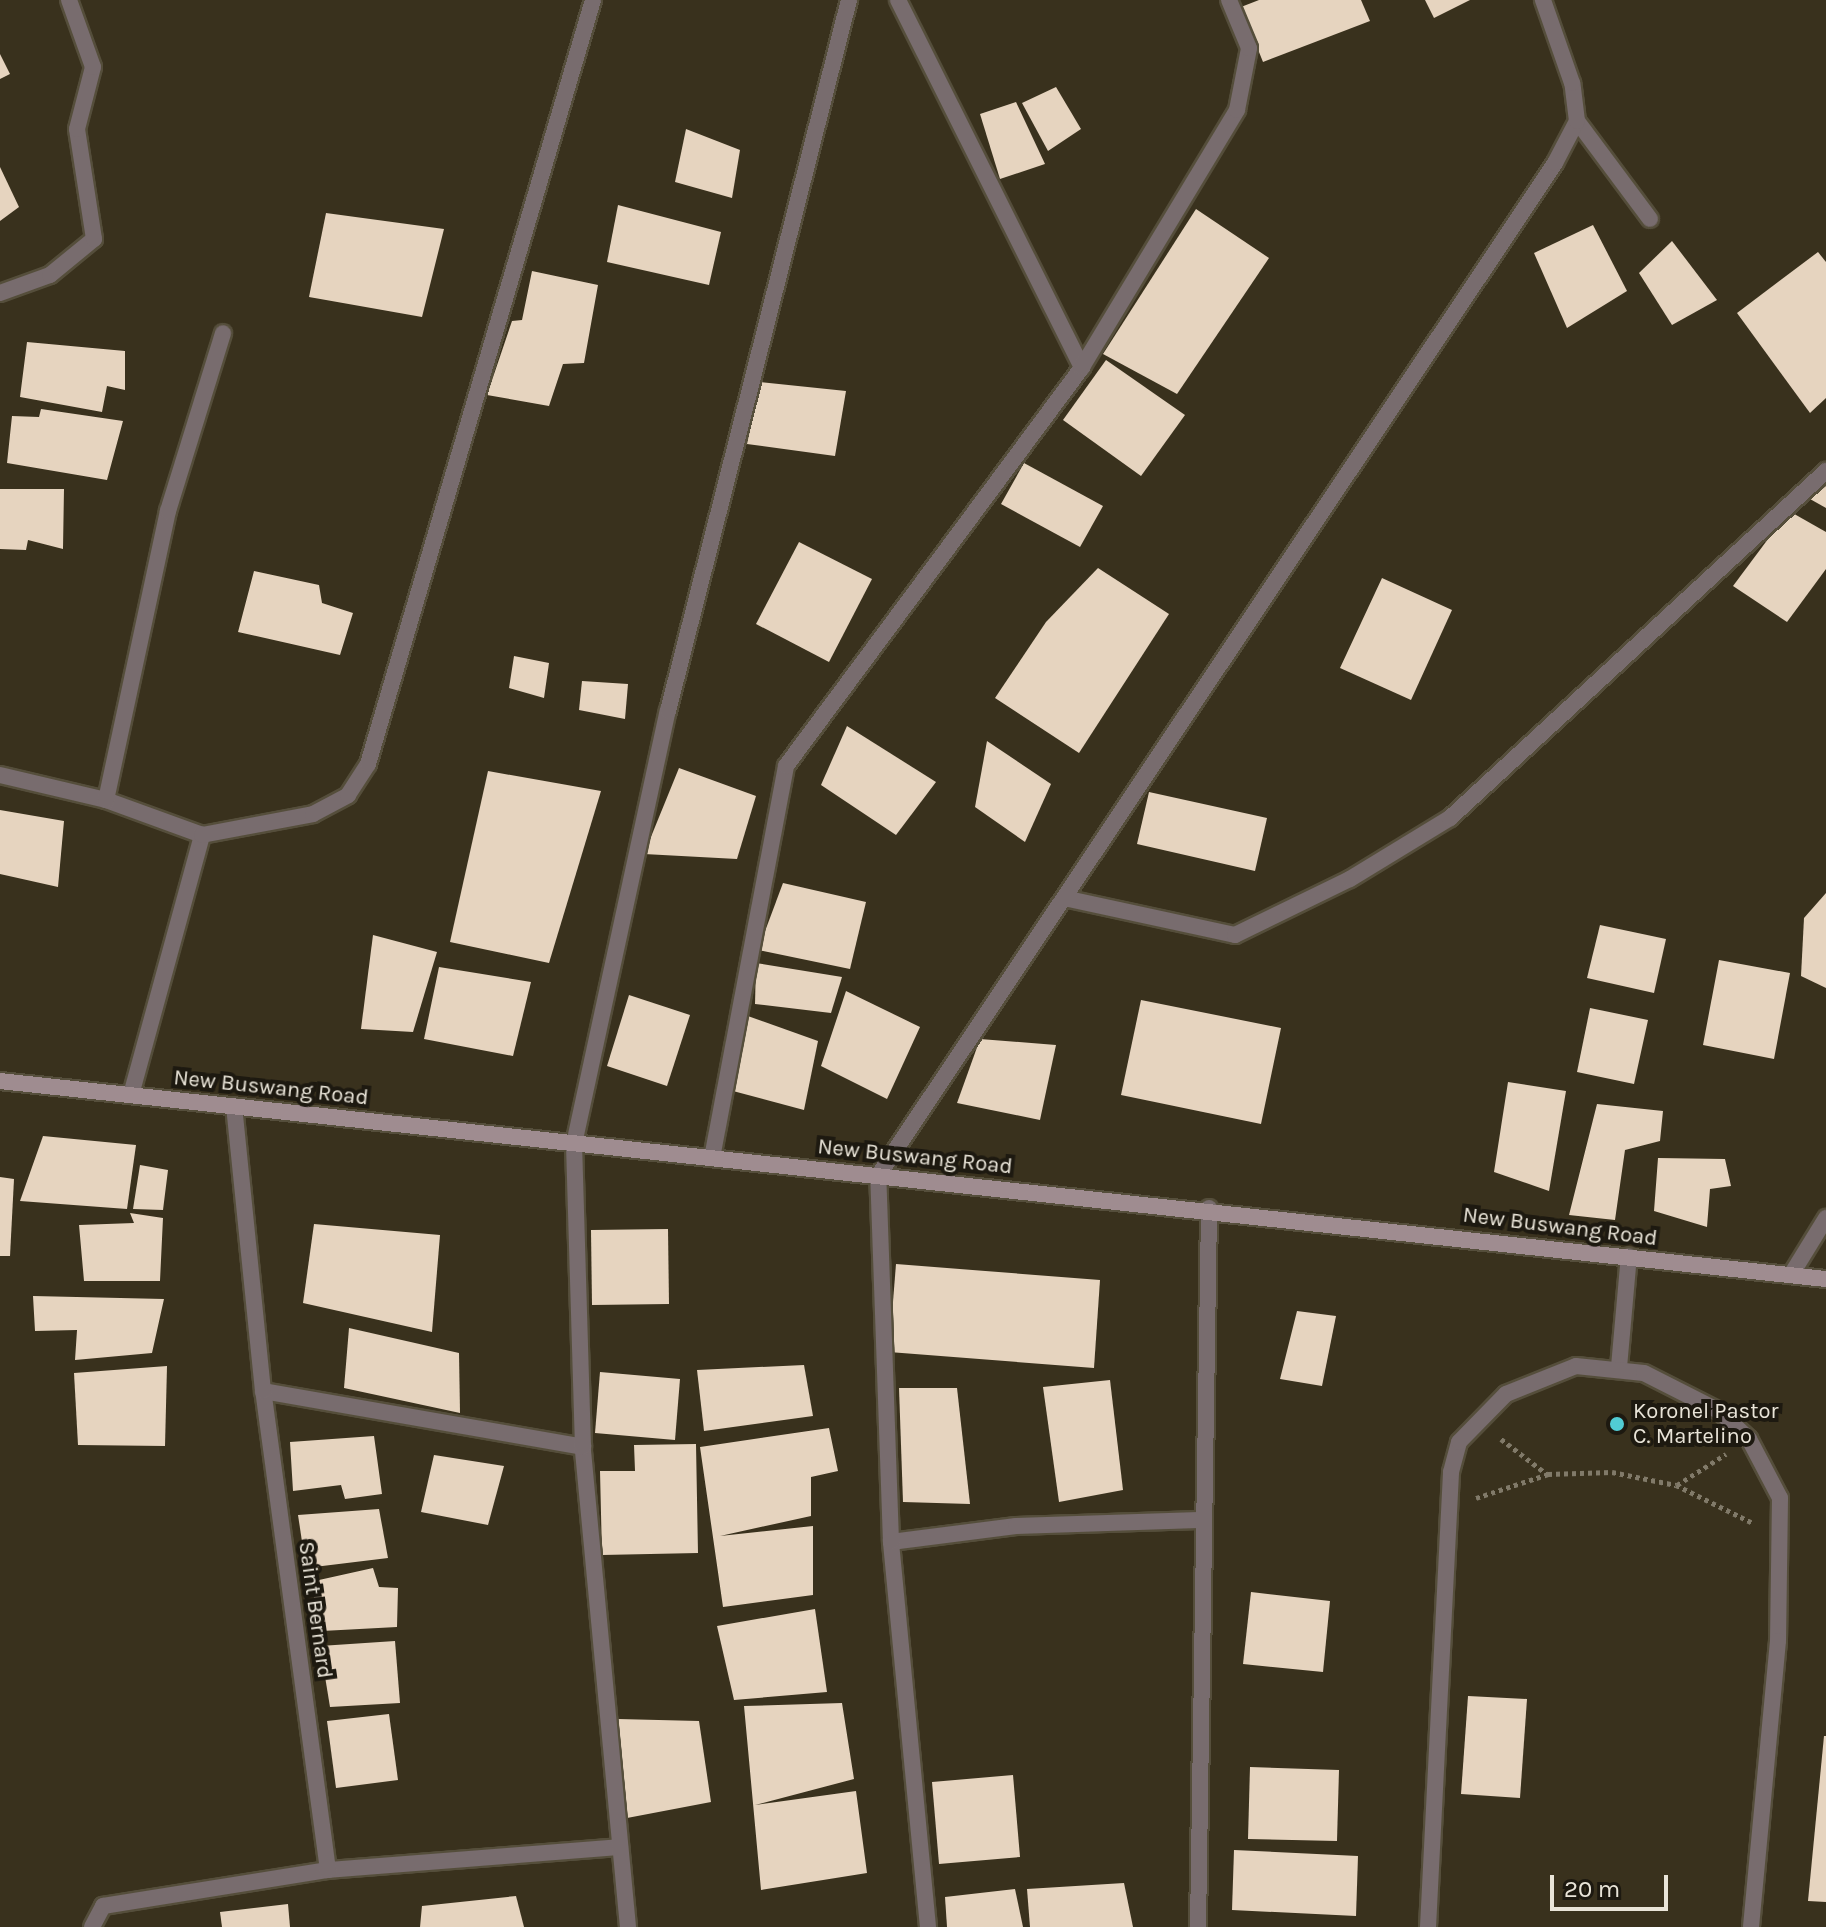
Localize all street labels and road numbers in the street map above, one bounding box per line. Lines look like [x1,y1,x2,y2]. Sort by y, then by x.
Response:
street label: New Buswang Road [172,1065,370,1111]
street label: New Buswang Road [816,1134,1014,1180]
street label: New Buswang Road [1461,1202,1659,1252]
street label: Saint Bernard [292,1540,338,1680]

